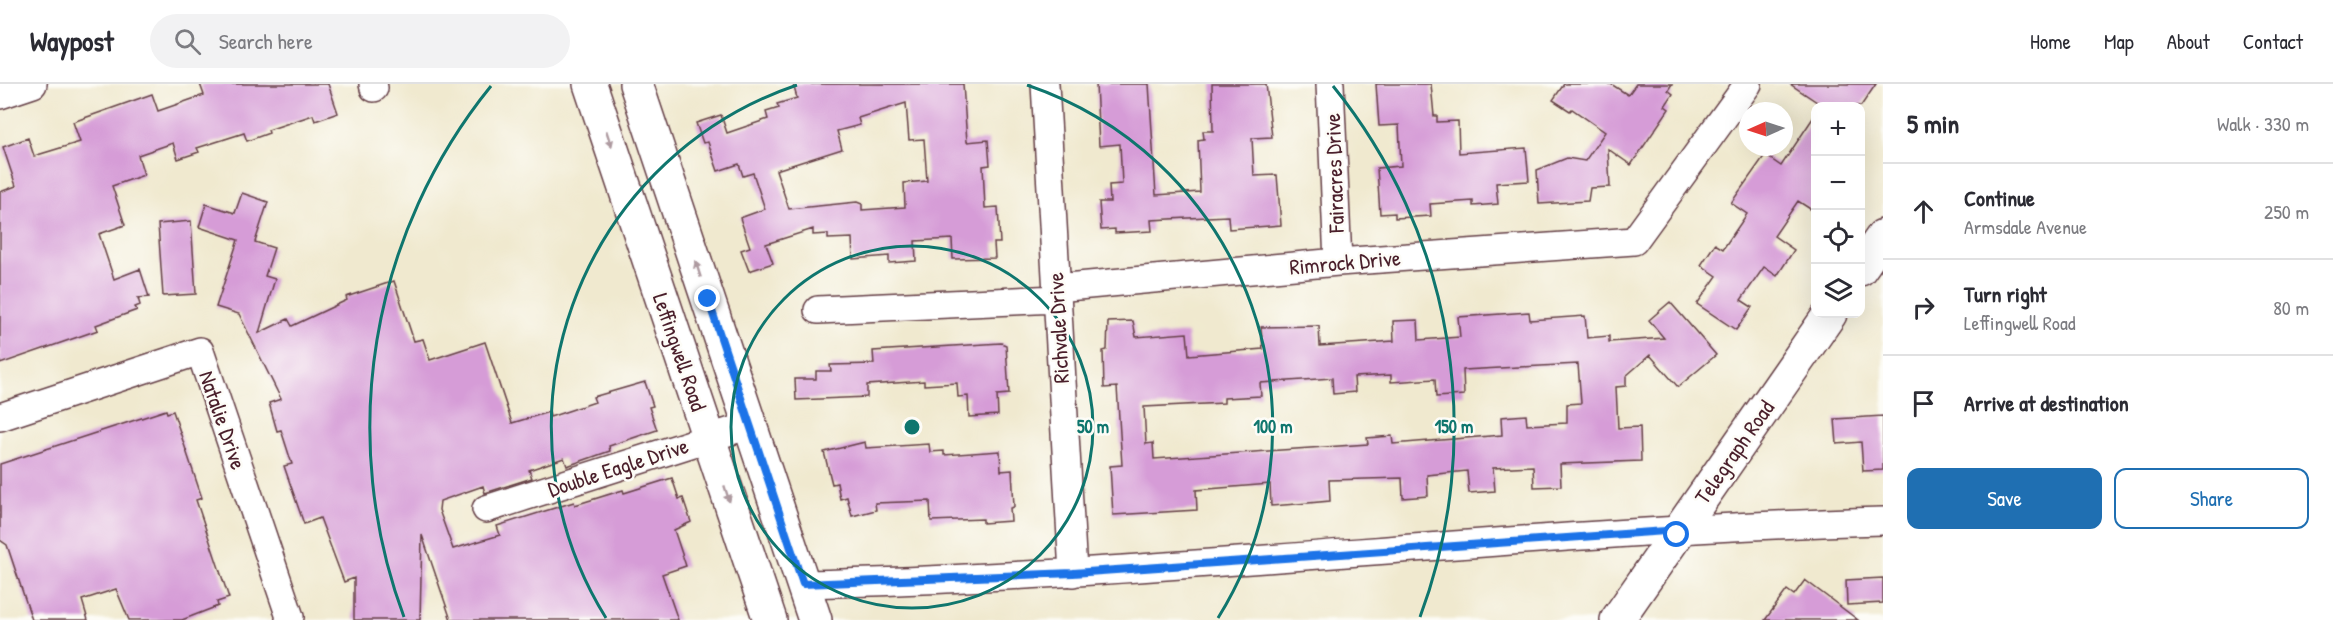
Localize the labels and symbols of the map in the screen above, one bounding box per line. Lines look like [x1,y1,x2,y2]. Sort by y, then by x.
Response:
north arrow [1739,102,1793,156]
street label: Fairacres Drive [1317,112,1351,234]
one-way arrow [604,131,614,149]
street label: Rimrock Drive [1288,242,1402,282]
one-way arrow [693,260,702,278]
street label: Richvale Drive [1040,271,1076,384]
route end [694,285,720,311]
street label: Leffingwell Road [646,289,714,415]
street label: Natalie Drive [192,367,254,474]
street label: Telegraph Road [1687,394,1781,510]
text: 50 m [1077,414,1109,439]
text: 100 m [1253,414,1293,439]
text: 150 m [1435,414,1473,439]
centre of rings [902,417,922,437]
street label: Double Eagle Drive [544,430,692,504]
one-way arrow [723,485,733,503]
route start [1663,521,1689,547]

